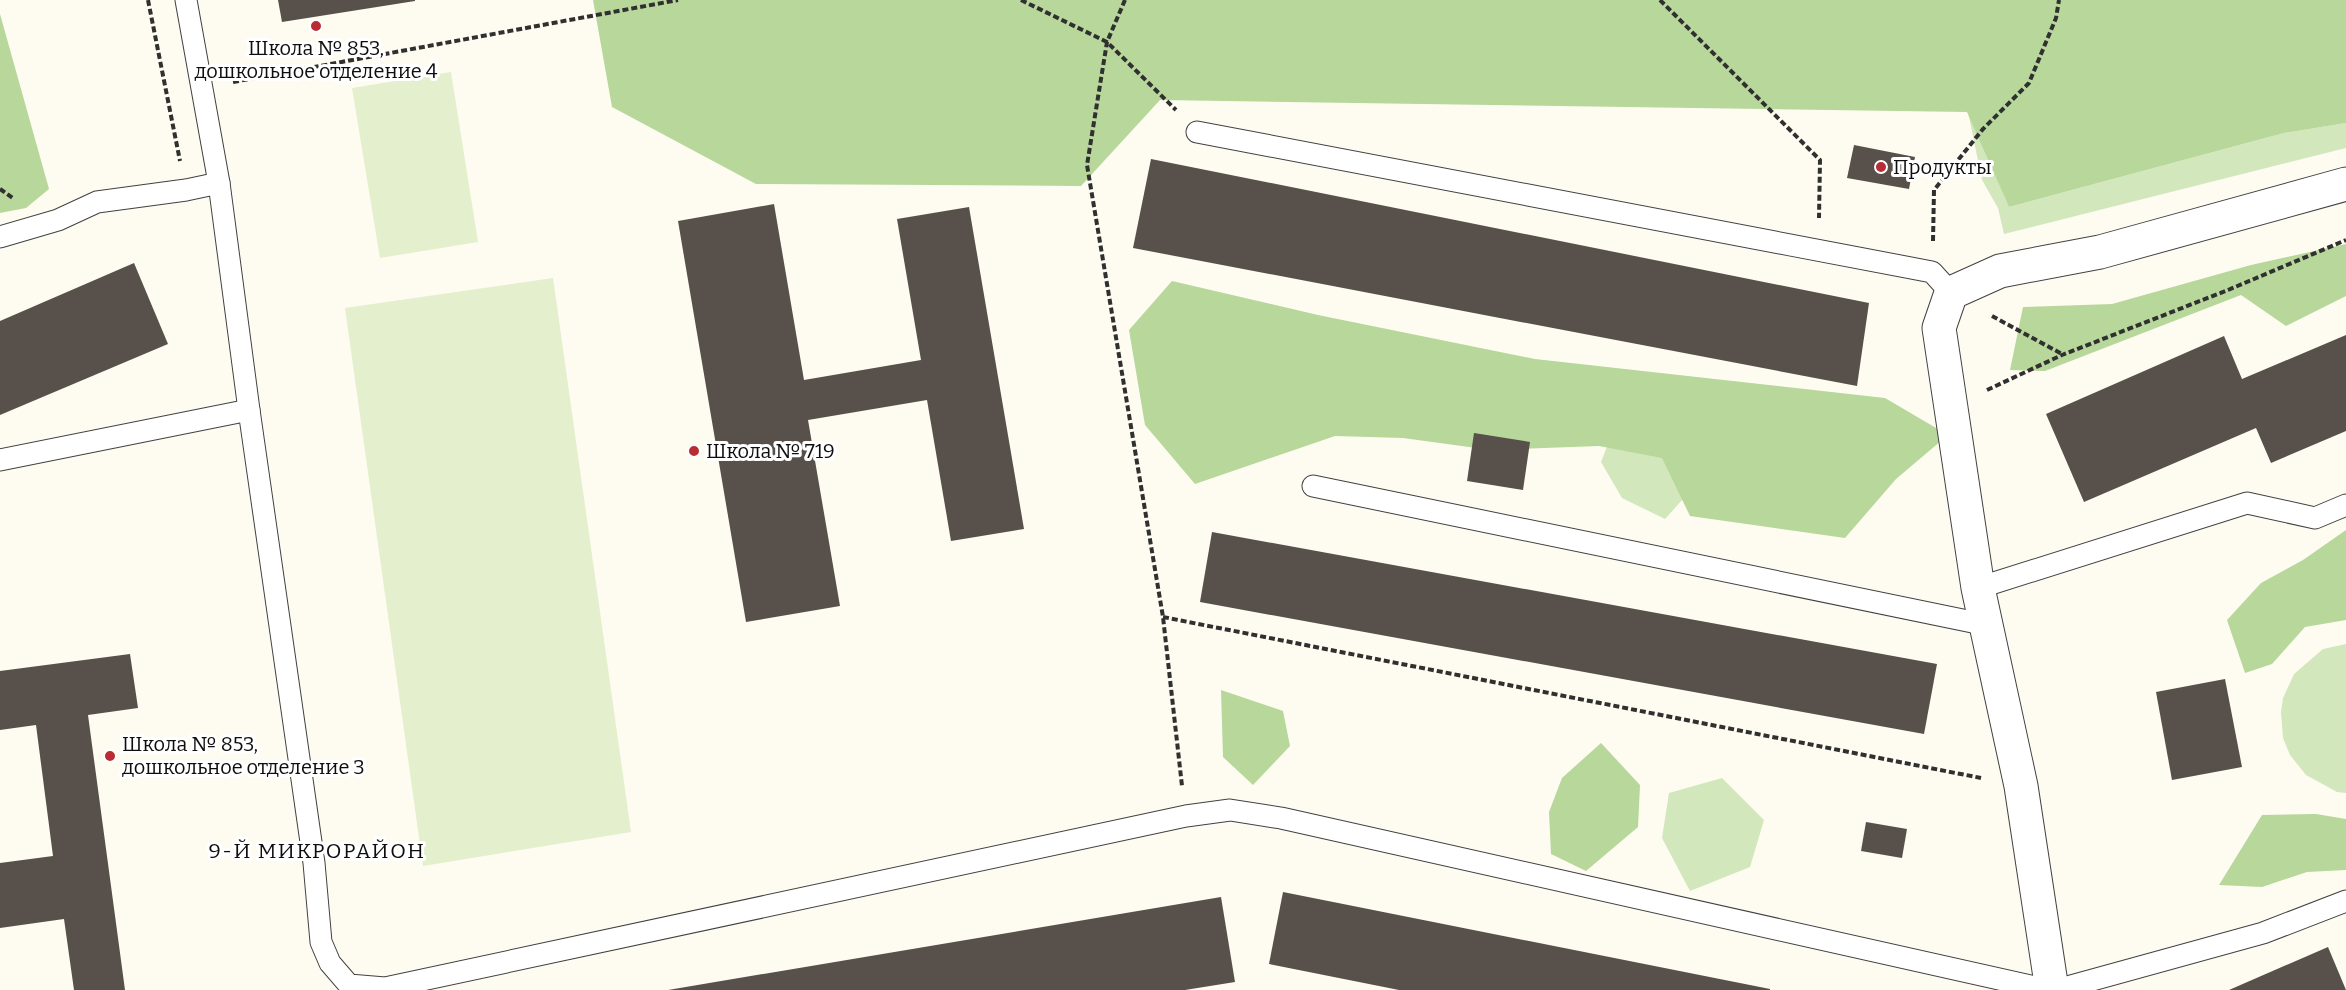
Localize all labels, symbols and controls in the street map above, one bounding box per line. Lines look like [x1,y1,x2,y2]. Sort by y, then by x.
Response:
marker: Школа № 853, дошкольное отделение 4 [309,19,323,33]
place label: Школа № 853, дошкольное отделение 4 [194,36,438,83]
place label: Продукты [1893,155,1992,179]
marker: Продукты [1874,160,1888,174]
place label: Школа № 719 [706,439,835,463]
marker: Школа № 719 [687,444,701,458]
place label: Школа № 853, дошкольное отделение 3 [122,732,365,779]
marker: Школа № 853, дошкольное отделение 3 [103,749,117,763]
district label: 9-Й МИКРОРАЙОН [208,838,426,864]

